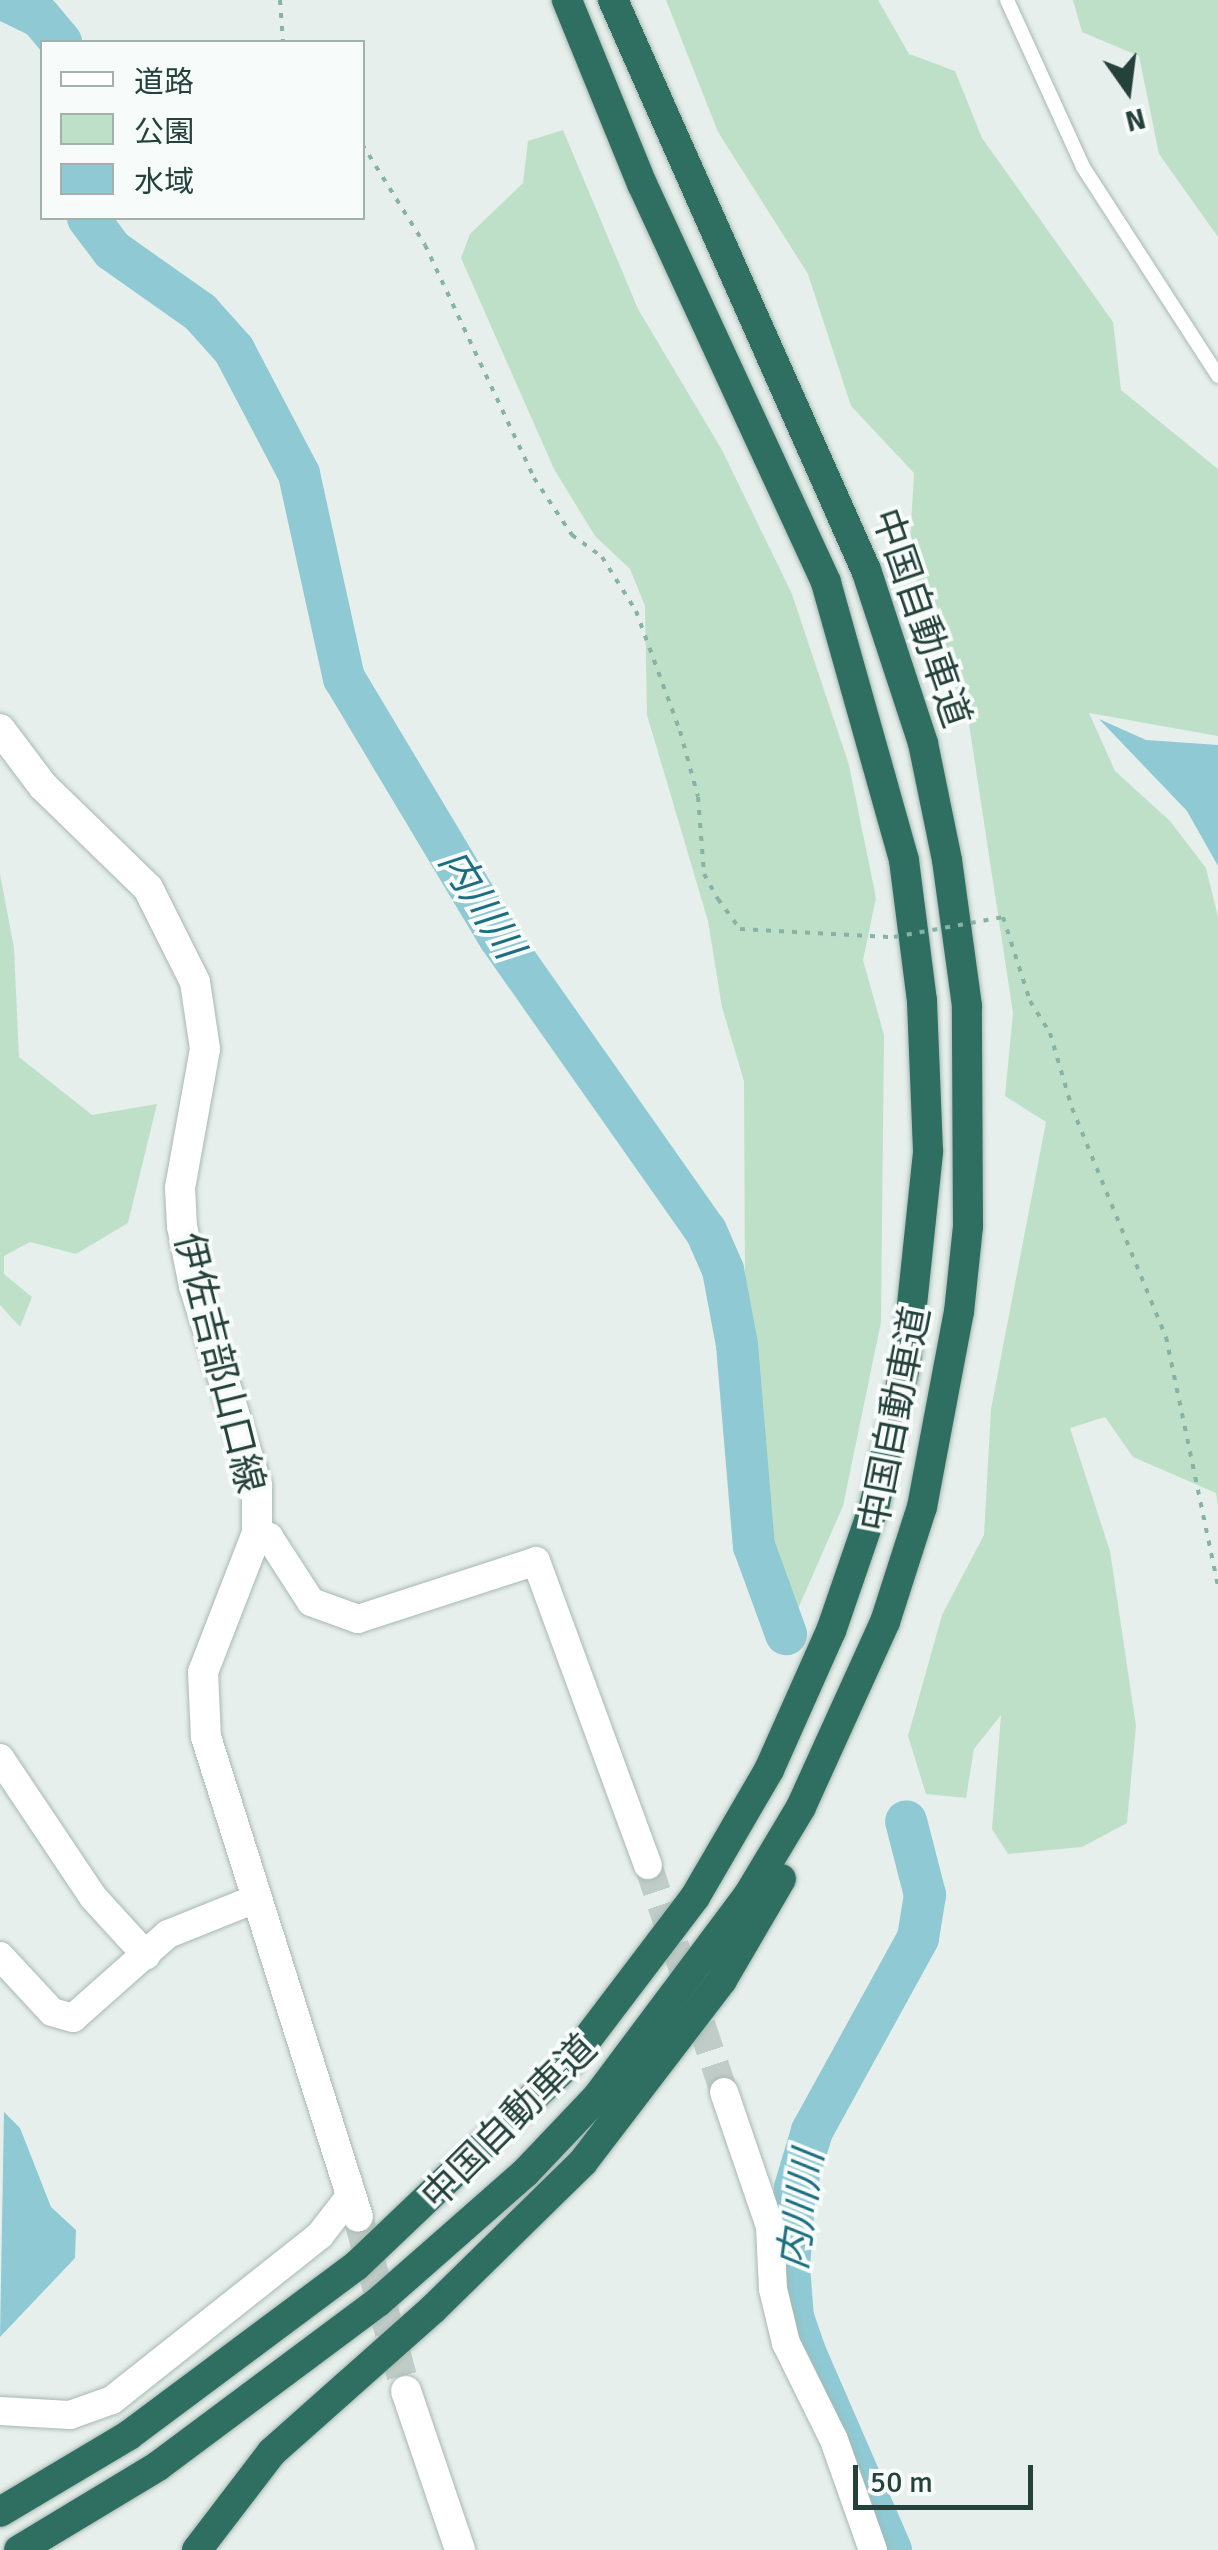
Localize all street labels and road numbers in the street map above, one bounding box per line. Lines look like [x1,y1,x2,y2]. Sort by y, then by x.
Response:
street label: 中国自動車道 [862,503,980,733]
street label: 伊佐吉部山口線 [165,1228,273,1498]
street label: 中国自動車道 [851,1303,939,1535]
street label: 中国自動車道 [412,2025,606,2219]

